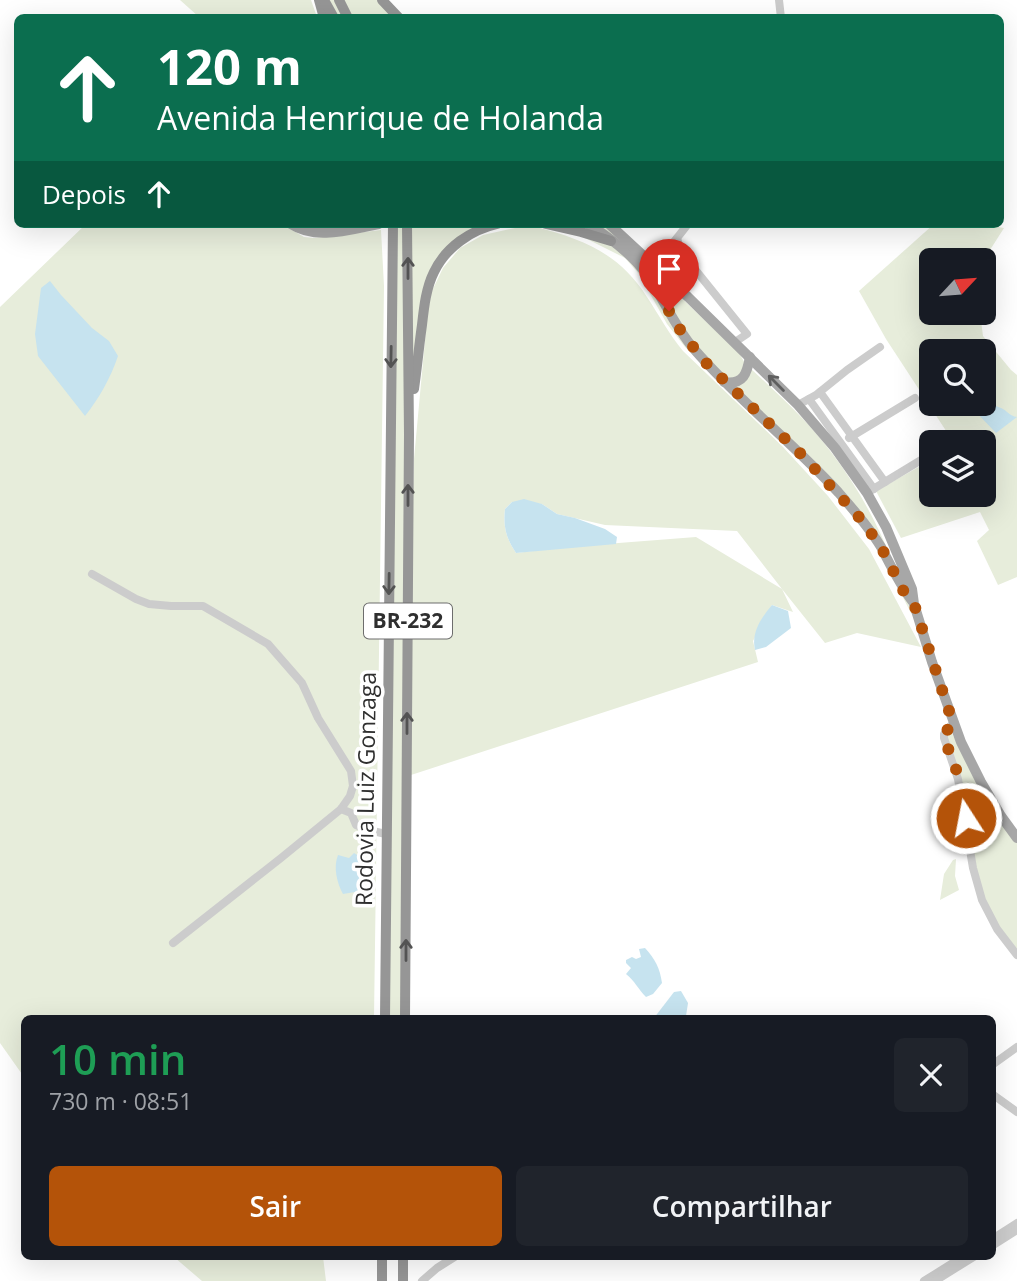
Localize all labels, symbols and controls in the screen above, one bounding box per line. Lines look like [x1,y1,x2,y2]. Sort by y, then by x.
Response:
text: 120 m [157,33,302,99]
icon: ahead [42,42,133,133]
text: Avenida Henrique de Holanda [157,96,604,139]
icon: ahead [140,175,178,213]
text: Depois [42,176,126,212]
pin [639,239,699,311]
north arrow [919,248,996,326]
map controls [919,248,996,507]
icon: arrive [650,250,688,288]
one-way arrow [401,257,414,280]
button: search [919,339,996,416]
one-way arrow [384,345,398,368]
one-way arrow [768,374,785,391]
button: layers [919,430,996,507]
one-way arrow [401,484,415,507]
one-way arrow [382,573,396,596]
road number: BR-232 [364,604,452,638]
street label: Rodovia Luiz Gonzaga [347,672,383,906]
one-way arrow [400,712,414,735]
position arrow [929,781,1003,855]
one-way arrow [399,939,413,962]
text: 10 min [49,1030,186,1087]
button: close [894,1038,968,1112]
text: 730 m · 08:51 [49,1085,192,1117]
button: Sair [49,1166,502,1246]
button: Compartilhar [516,1166,968,1246]

